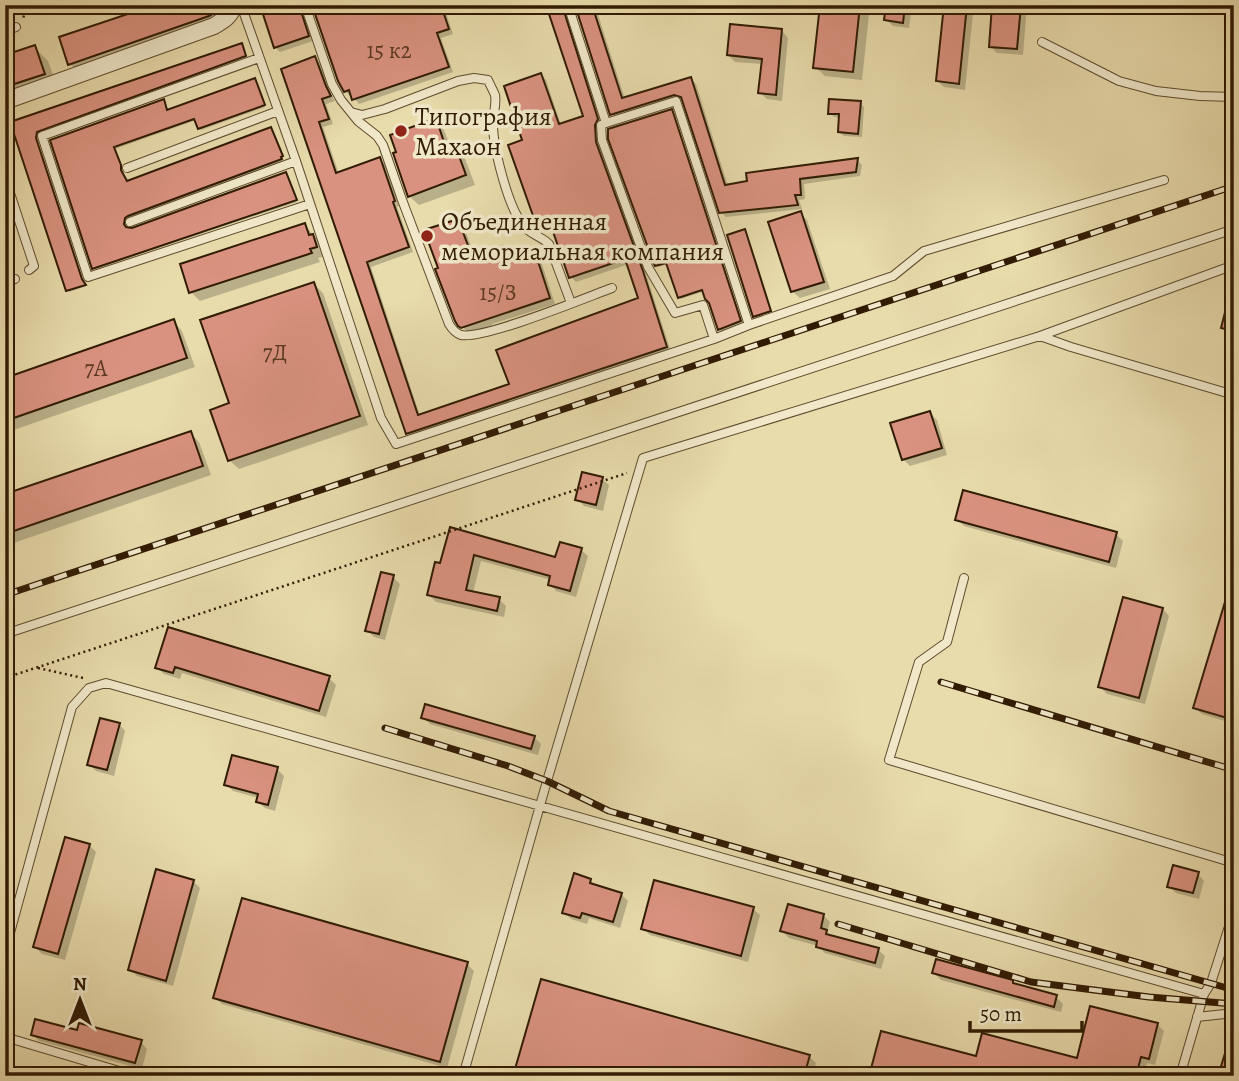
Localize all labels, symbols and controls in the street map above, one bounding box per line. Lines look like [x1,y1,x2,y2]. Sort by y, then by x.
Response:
house number: 15 к2 [366,35,412,66]
place label: Типография Махаон [415,99,552,164]
marker: Типография Махаон [393,123,409,139]
place label: Объединенная мемориальная компания [441,204,724,269]
marker: Объединенная мемориальная компания [419,228,435,244]
house number: 15/З [479,277,517,308]
house number: 7Д [263,337,287,368]
house number: 7А [84,353,108,384]
north arrow [46,965,116,1036]
text: N [73,971,87,997]
scale bar [970,990,1082,1034]
text: 50 m [980,1000,1022,1028]

